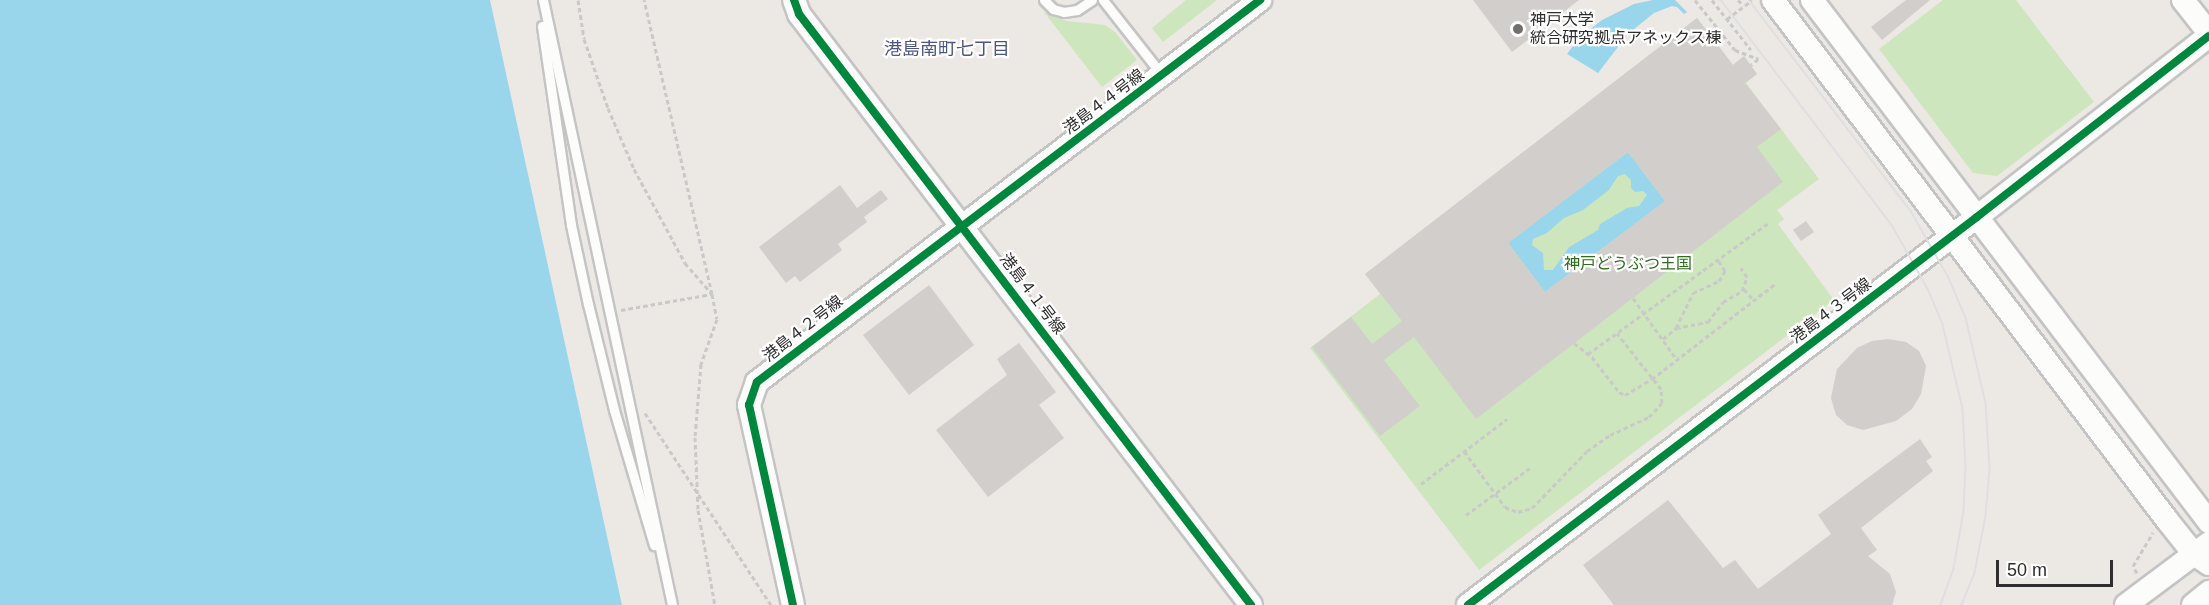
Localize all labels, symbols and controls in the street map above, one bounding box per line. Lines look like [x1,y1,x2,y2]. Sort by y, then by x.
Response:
place label: 神戸大学 統合研究拠点アネックス棟 [1530,10,1722,48]
marker: 神戸大学 統合研究拠点アネックス棟 [1511,22,1525,36]
district label: 港島南町七丁目 [884,38,1010,60]
street label: 港島４４号線 [1060,65,1148,139]
street label: 港島４１号線 [995,250,1069,338]
park label: 神戸どうぶつ王国 [1564,254,1692,274]
street label: 港島４３号線 [1787,274,1875,348]
street label: 港島４２号線 [759,292,847,366]
scale bar [1999,548,2116,586]
text: 50 m [2007,560,2047,580]

